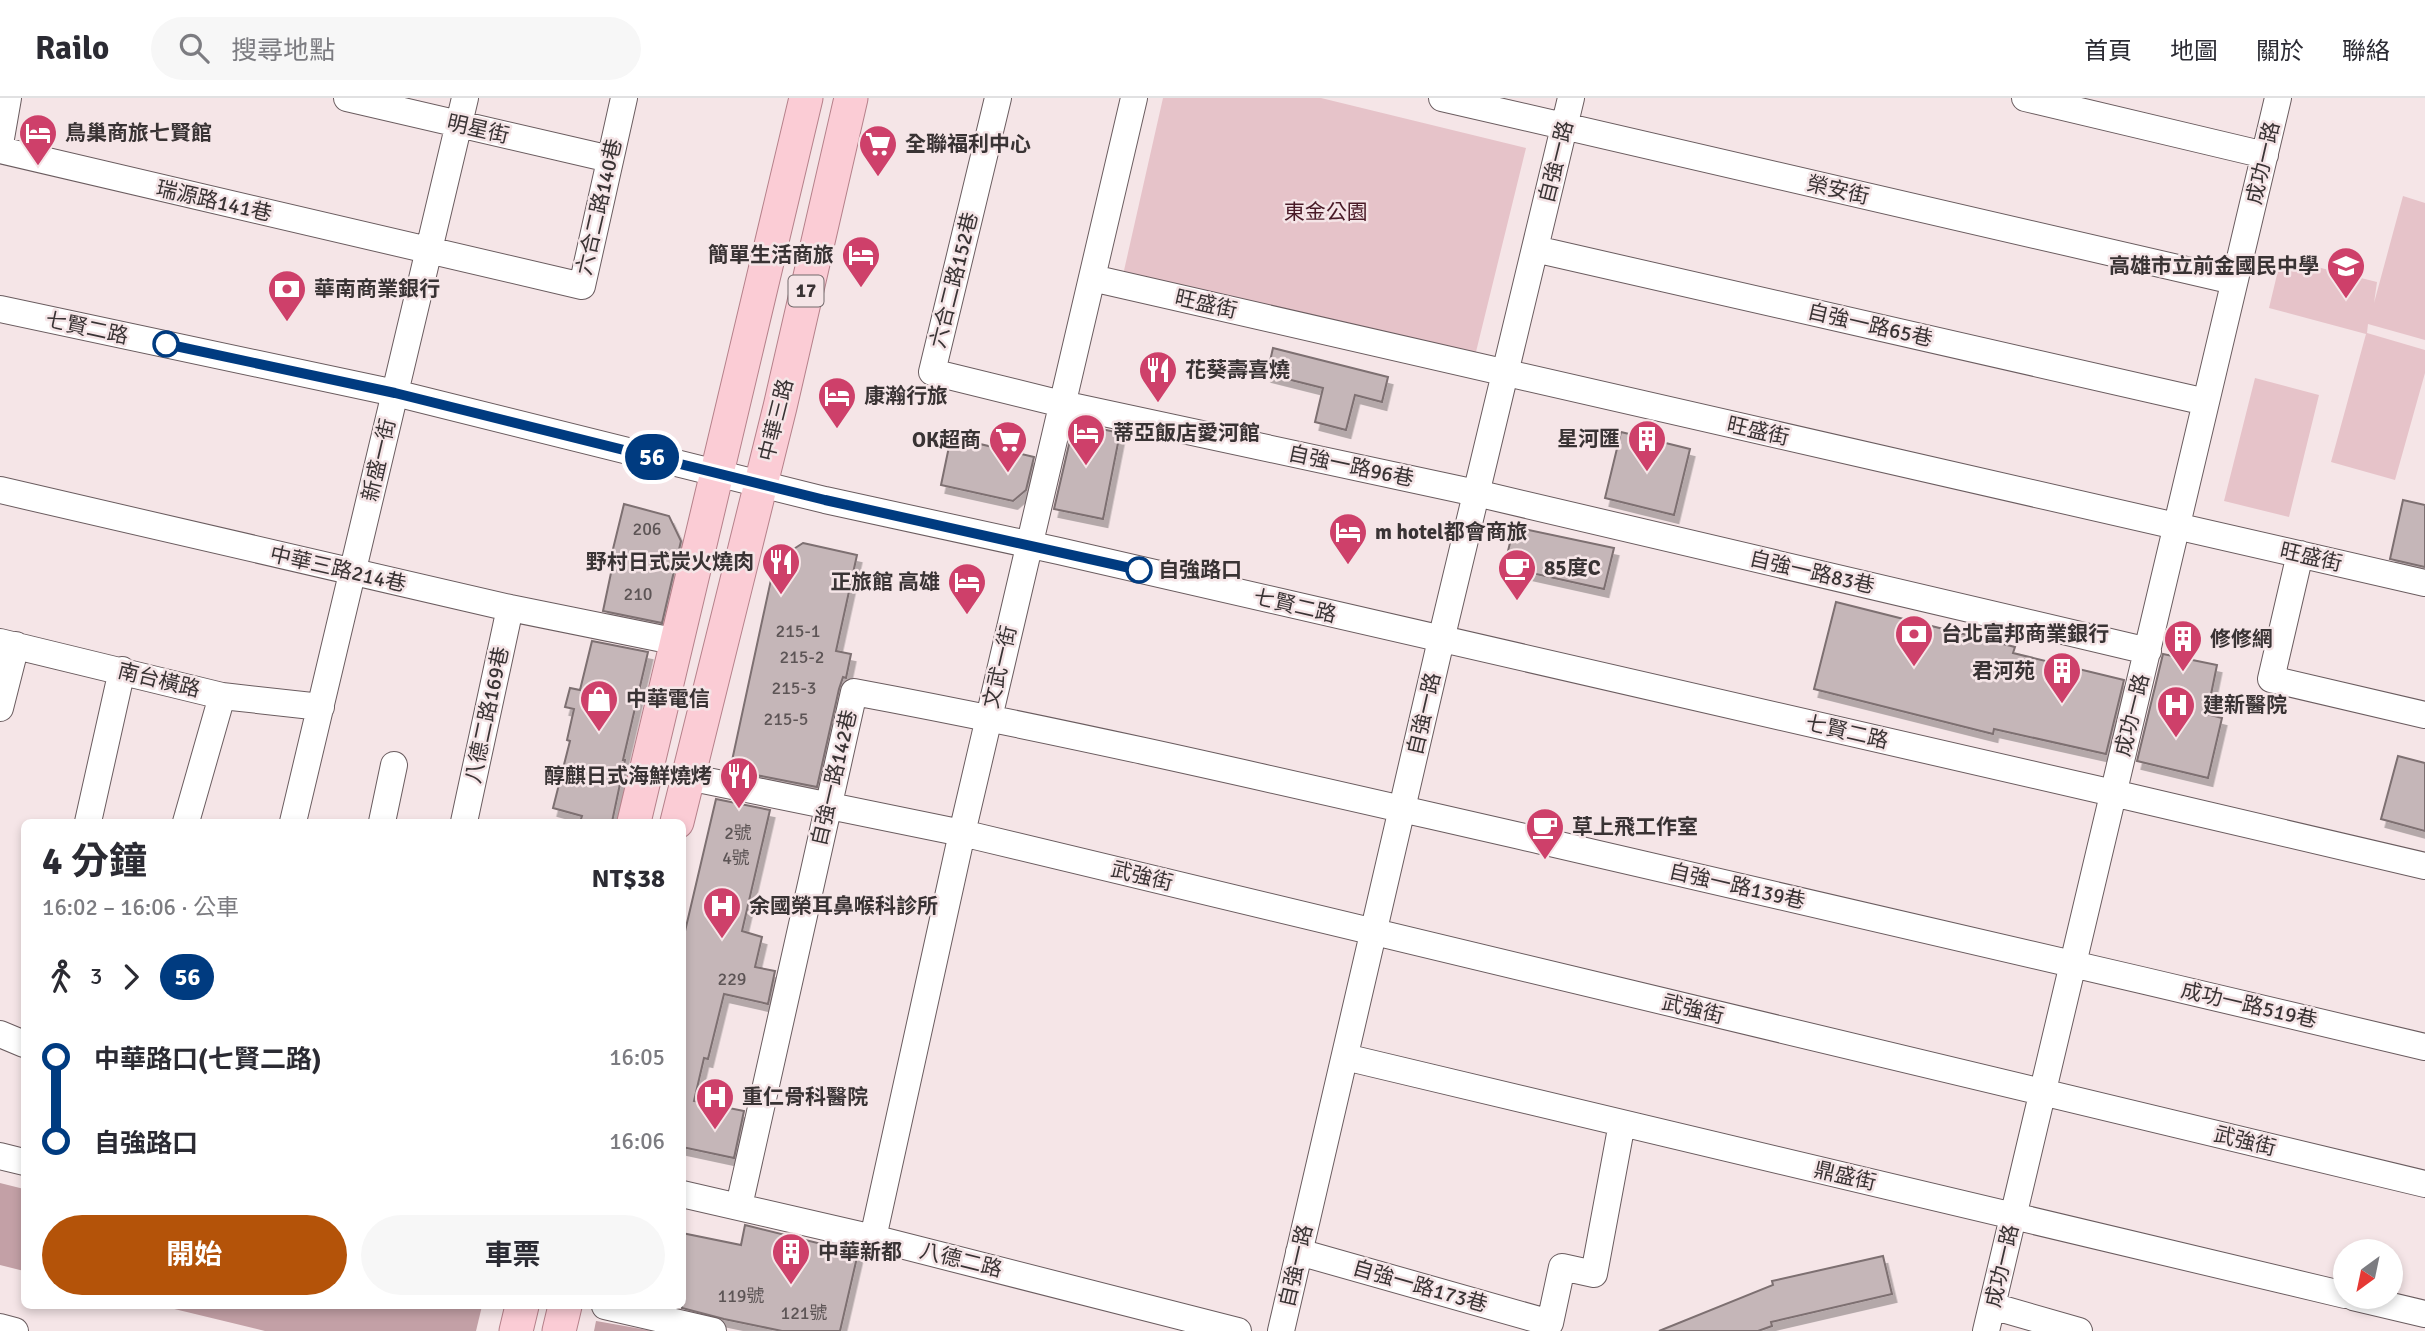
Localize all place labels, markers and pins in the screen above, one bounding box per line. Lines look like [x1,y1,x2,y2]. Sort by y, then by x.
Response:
hotel icon: 鳥巢商旅七賢館 [17,112,59,167]
place label: 鳥巢商旅七賢館 [65,120,212,146]
supermarket icon: 全聯福利中心 [857,123,899,178]
place label: 全聯福利中心 [905,131,1031,157]
hotel icon: 簡單生活商旅 [840,234,882,289]
place label: 簡單生活商旅 [708,242,834,268]
school or university icon: 高雄市立前金國民中學 [2325,245,2367,300]
place label: 高雄市立前金國民中學 [2109,253,2319,279]
bank icon: 華南商業銀行 [266,268,308,323]
place label: 華南商業銀行 [314,276,440,302]
unlabelled marker [153,331,179,357]
restaurant icon: 花葵壽喜燒 [1137,349,1179,404]
place label: 花葵壽喜燒 [1185,357,1290,383]
hotel icon: 康瀚行旅 [816,375,858,430]
place label: 康瀚行旅 [864,383,948,409]
hotel icon: 蒂亞飯店愛河館 [1065,412,1107,467]
building icon: 星河匯 [1626,418,1668,473]
supermarket icon: OK超商 [987,419,1029,474]
place label: 蒂亞飯店愛河館 [1113,420,1260,446]
place label: 星河匯 [1557,426,1620,452]
place label: OK超商 [912,427,981,453]
hotel icon: m hotel都會商旅 [1327,511,1369,566]
place label: m hotel都會商旅 [1375,519,1528,545]
restaurant icon: 野村日式炭火燒肉 [760,541,802,596]
cafe icon: 85度C [1496,547,1538,602]
place label: 野村日式炭火燒肉 [586,549,754,575]
place label: 85度C [1544,555,1601,581]
marker: 自強路口 [1126,557,1152,583]
place label: 自強路口 [1158,557,1242,583]
hotel icon: 正旅館 高雄 [946,561,988,616]
place label: 正旅館 高雄 [830,569,940,595]
bank icon: 台北富邦商業銀行 [1893,613,1935,668]
building icon: 修修網 [2162,618,2204,673]
place label: 台北富邦商業銀行 [1941,621,2109,647]
place label: 修修網 [2210,626,2273,652]
building icon: 君河苑 [2041,650,2083,705]
place label: 君河苑 [1972,658,2035,684]
shop icon: 中華電信 [578,678,620,733]
hospital icon: 建新醫院 [2155,684,2197,739]
place label: 中華電信 [626,686,710,712]
place label: 建新醫院 [2203,692,2287,718]
restaurant icon: 醇麒日式海鮮燒烤 [718,755,760,810]
place label: 醇麒日式海鮮燒烤 [544,763,712,789]
cafe icon: 草上飛工作室 [1524,806,1566,861]
place label: 草上飛工作室 [1572,814,1698,840]
hospital icon: 余國榮耳鼻喉科診所 [701,885,743,940]
place label: 余國榮耳鼻喉科診所 [749,893,938,919]
hospital icon: 重仁骨科醫院 [694,1076,736,1131]
place label: 重仁骨科醫院 [742,1084,868,1110]
building icon: 中華新都 [770,1231,812,1286]
place label: 中華新都 [818,1239,902,1265]

